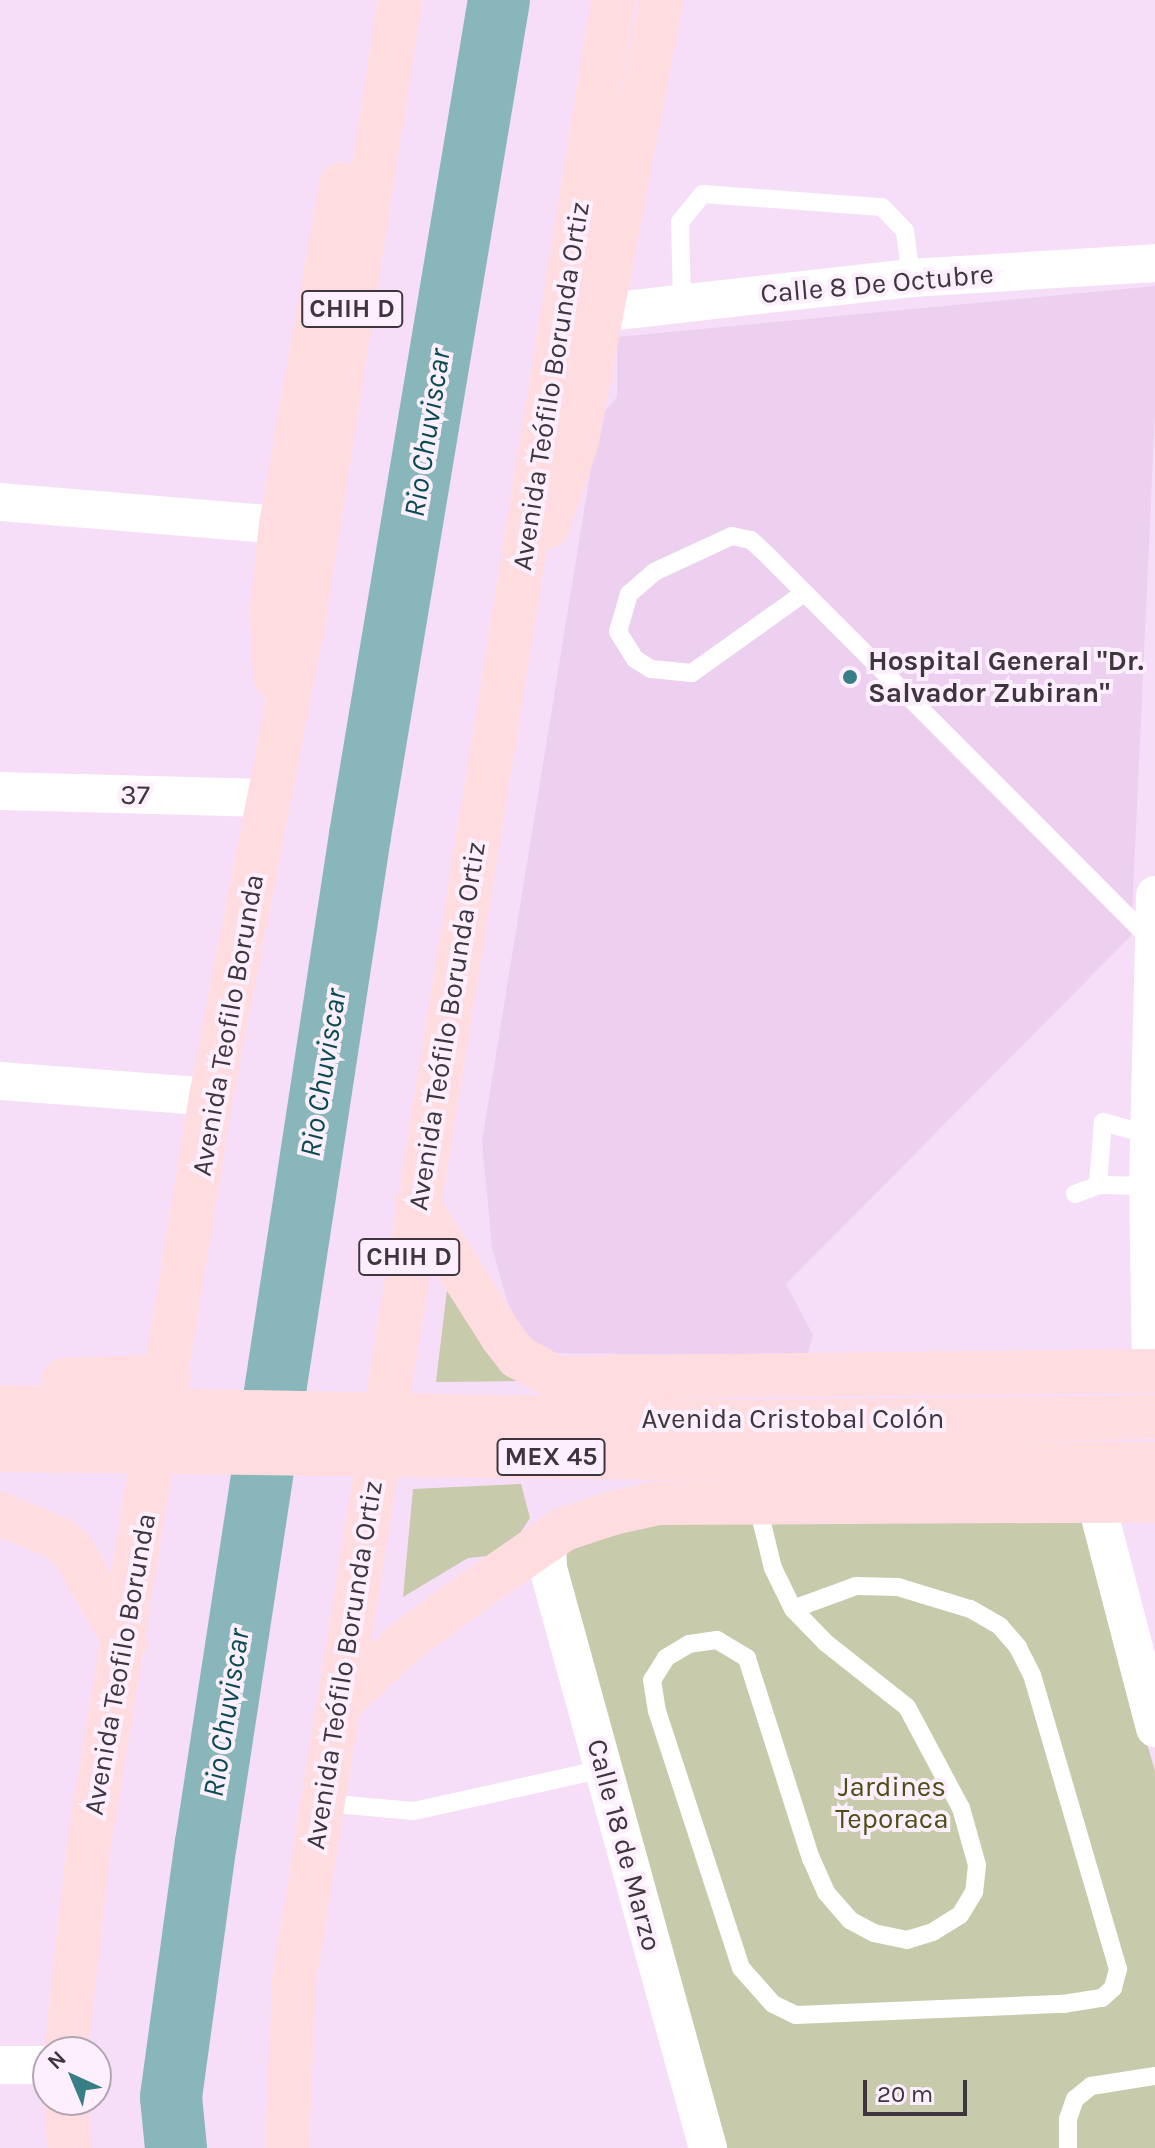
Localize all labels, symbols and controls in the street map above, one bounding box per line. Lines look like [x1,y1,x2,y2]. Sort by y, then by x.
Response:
street label: Avenida Teófilo Borunda Ortiz [505,199,597,573]
street label: Calle 8 De Octubre [759,257,995,311]
road number: CHIH D [300,287,404,331]
water label: Rio Chuviscar [396,346,458,520]
place label: Hospital General "Dr. Salvador Zubiran" [868,644,1144,710]
marker: Hospital General "Dr. Salvador Zubiran" [839,666,861,688]
street label: 37 [120,778,150,812]
street label: Avenida Teófilo Borunda Ortiz [401,839,493,1213]
street label: Avenida Teofilo Borunda [185,871,271,1179]
water label: Rio Chuviscar [292,986,354,1160]
road number: CHIH D [357,1235,461,1279]
street label: Avenida Cristobal Colón [642,1402,944,1436]
road number: MEX 45 [495,1435,607,1479]
street label: Avenida Teófilo Borunda Ortiz [298,1478,390,1852]
street label: Avenida Teofilo Borunda [77,1510,163,1818]
water label: Rio Chuviscar [195,1626,257,1800]
street label: Calle 18 de Marzo [580,1735,668,1955]
park label: Jardines Teporaca [835,1770,949,1836]
north arrow [32,2036,112,2116]
text: N [42,2045,71,2075]
scale bar [867,2064,971,2114]
text: 20 m [877,2080,933,2108]

